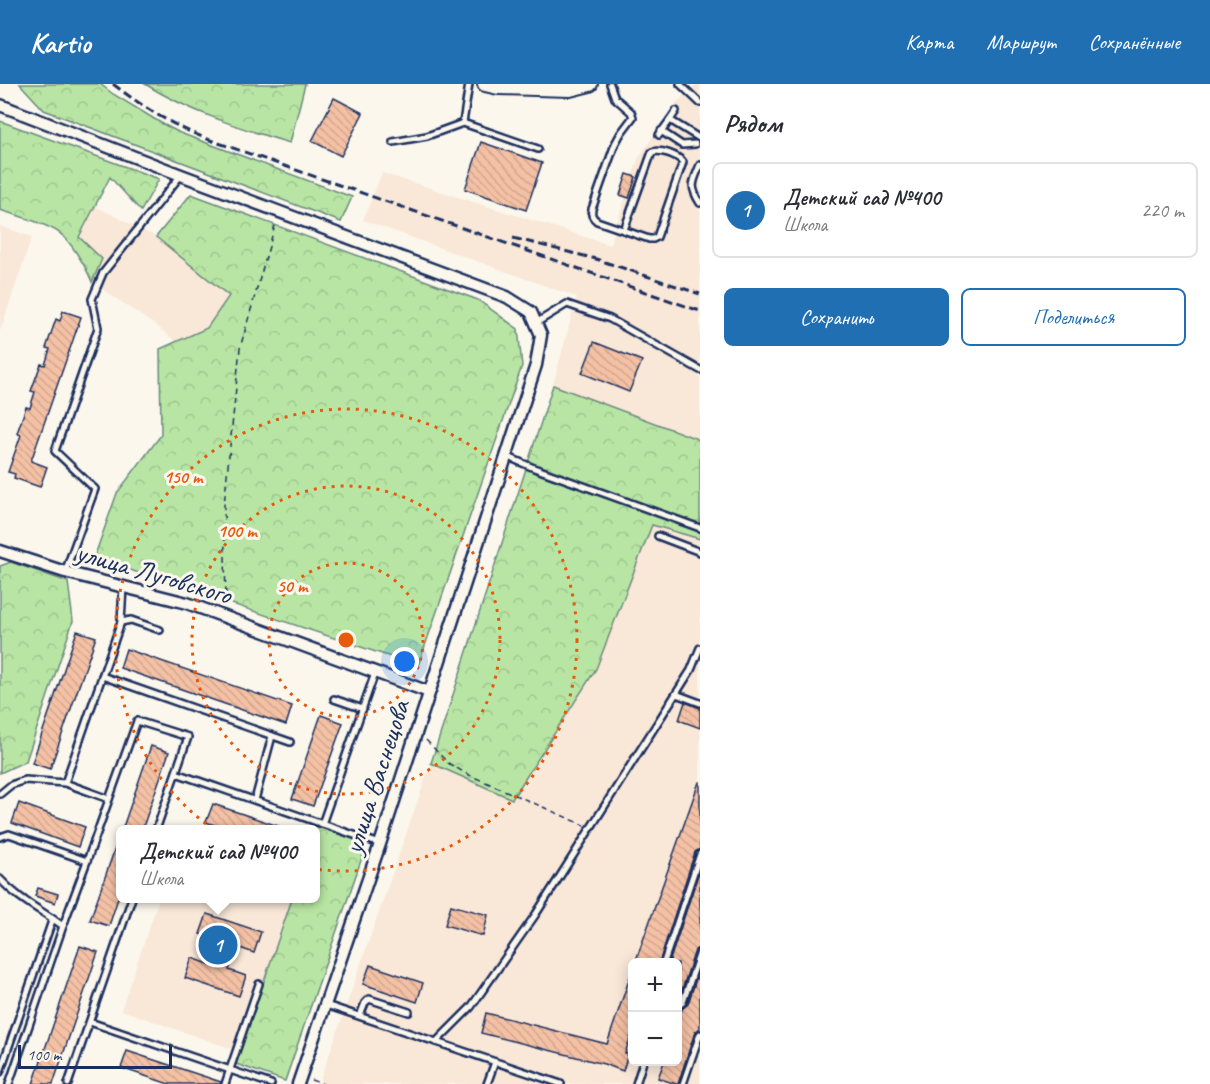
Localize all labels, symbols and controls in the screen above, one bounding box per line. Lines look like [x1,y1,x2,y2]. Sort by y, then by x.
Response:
text: Kartio [30,25,91,60]
text: Карта [905,29,954,55]
text: Маршрут [987,29,1056,55]
text: Сохранённые [1089,29,1180,55]
text: Рядом [724,107,782,140]
text: Детский сад №400 [783,184,941,212]
text: 1 [741,198,750,223]
text: 220 m [1141,198,1184,223]
text: Школа [783,212,827,237]
button: Сохранить [724,288,949,346]
button: Поделиться [961,288,1186,346]
text: 150 m [164,466,204,488]
text: 100 m [218,520,258,542]
street label: улица Луговского [70,534,238,612]
text: 50 m [277,575,309,597]
centre of rings [336,630,356,650]
your location [390,647,419,676]
street label: улица Васнецова [334,694,418,860]
popup [116,825,320,903]
text: Детский сад №400 [139,838,297,866]
text: Школа [139,866,183,891]
pin: 1 [198,922,238,968]
map controls [628,958,682,1066]
button: + [628,958,682,1012]
button: − [628,1012,682,1066]
scale bar [18,1042,172,1070]
text: 100 m [27,1045,61,1065]

